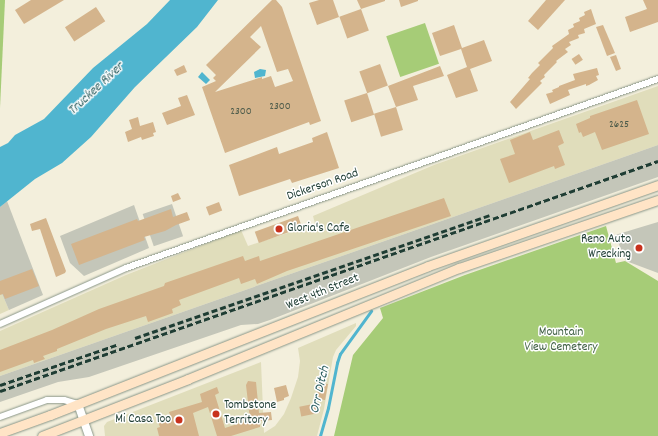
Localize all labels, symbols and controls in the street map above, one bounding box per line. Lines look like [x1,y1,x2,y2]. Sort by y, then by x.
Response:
water label: Truckee River [65,59,127,119]
house number: 2300 [269,100,291,114]
house number: 2300 [230,105,252,119]
house number: 2625 [609,118,629,132]
street label: Dickerson Road [285,166,361,206]
place label: Gloria's Cafe [287,221,350,237]
marker: Gloria's Cafe [274,224,284,234]
place label: Reno Auto Wrecking [581,233,631,264]
marker: Reno Auto Wrecking [634,243,644,253]
street label: West 4th Street [284,271,362,315]
park label: Mountain View Cemetery [524,326,598,357]
water label: Orr Ditch [306,364,334,416]
place label: Tombstone Territory [224,399,276,430]
marker: Tombstone Territory [211,409,221,419]
place label: Mi Casa Too [115,412,171,428]
marker: Mi Casa Too [174,415,184,425]

